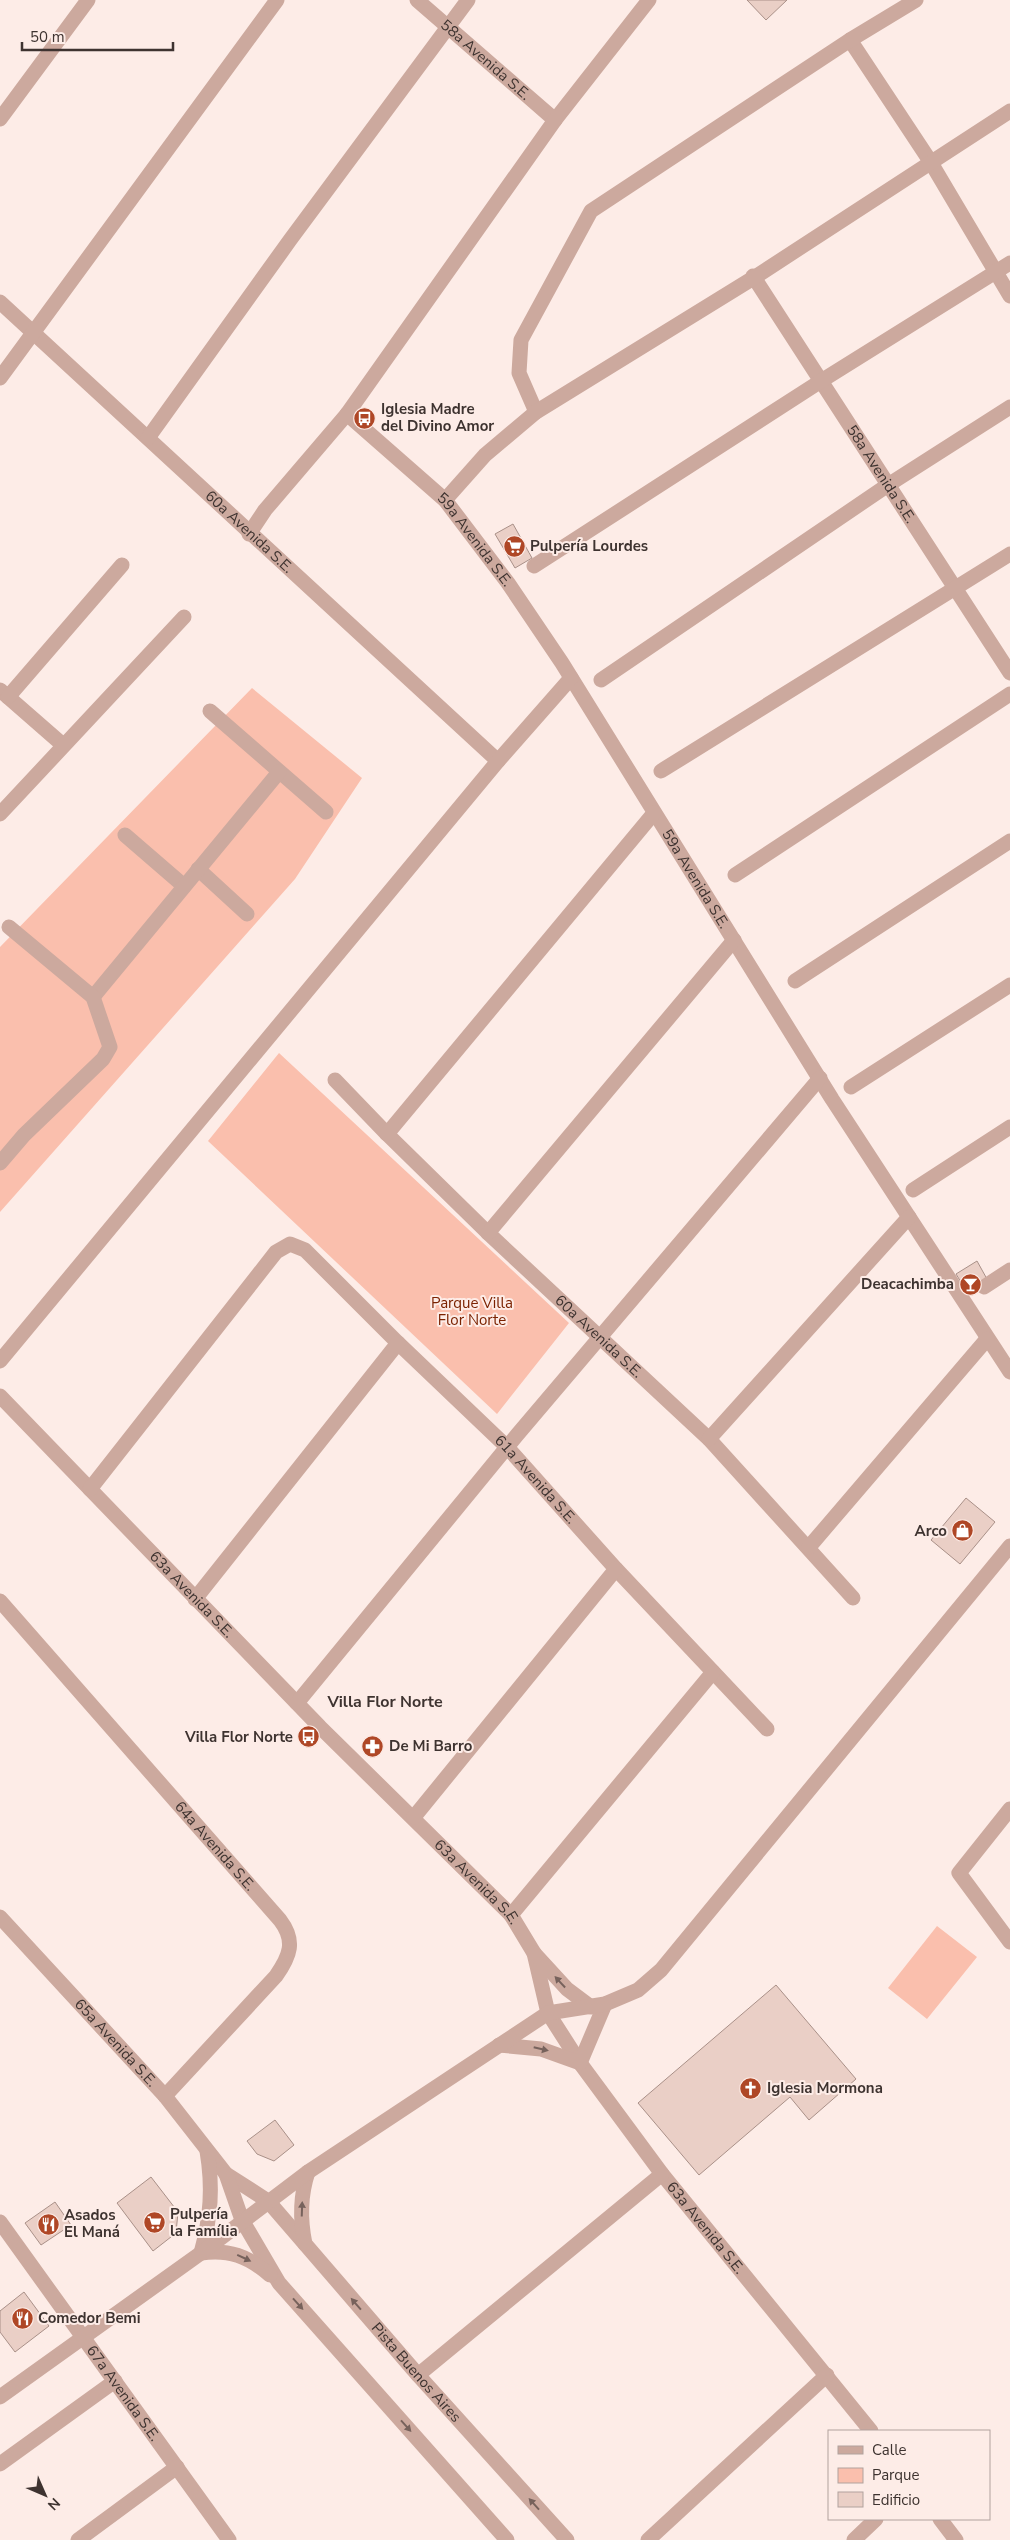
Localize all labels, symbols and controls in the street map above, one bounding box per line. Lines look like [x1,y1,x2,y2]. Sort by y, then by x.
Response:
street label: 58a Avenida S.E. [436,15,535,104]
scale bar [22,20,174,52]
text: 50 m [30,27,65,47]
place label: Iglesia Madre del Divino Amor [381,399,494,436]
bus stop icon: Iglesia Madre del Divino Amor [353,406,377,430]
street label: 58a Avenida S.E. [842,421,920,527]
street label: 60a Avenida S.E. [201,486,298,578]
street label: 59a Avenida S.E. [433,488,517,590]
supermarket icon: Pulpería Lourdes [502,534,526,558]
place label: Pulpería Lourdes [530,536,648,556]
street label: 59a Avenida S.E. [657,825,734,932]
bar icon: Deacachimba [958,1272,982,1296]
place label: Deacachimba [861,1274,954,1294]
street label: 60a Avenida S.E. [551,1290,647,1382]
park label: Parque Villa Flor Norte [431,1293,513,1330]
street label: 61a Avenida S.E. [490,1430,581,1528]
shop icon: Arco [951,1519,975,1543]
place label: Arco [915,1521,947,1541]
street label: 63a Avenida S.E. [145,1547,238,1642]
district label: Villa Flor Norte [326,1691,443,1713]
bus stop icon: Villa Flor Norte [297,1725,321,1749]
place label: Villa Flor Norte [184,1727,293,1747]
pharmacy icon: De Mi Barro [361,1734,385,1758]
place label: De Mi Barro [389,1736,473,1756]
street label: 64a Avenida S.E. [170,1797,260,1895]
street label: 63a Avenida S.E. [430,1835,524,1928]
one-way arrow [554,1976,566,1988]
street label: 65a Avenida S.E. [70,1994,162,2091]
one-way arrow [533,2045,548,2053]
church icon: Iglesia Mormona [739,2076,763,2100]
place label: Iglesia Mormona [767,2078,883,2098]
street label: 63a Avenida S.E. [662,2177,749,2278]
one-way arrow [298,2201,306,2217]
place label: Pulpería la Família [170,2204,238,2241]
place label: Asados El Maná [64,2205,120,2242]
supermarket icon: Pulpería la Família [142,2211,166,2235]
restaurant icon: Asados El Maná [36,2212,60,2236]
one-way arrow [237,2254,251,2262]
one-way arrow [292,2298,304,2310]
one-way arrow [350,2299,362,2311]
restaurant icon: Comedor Bemi [10,2306,34,2330]
place label: Comedor Bemi [38,2308,141,2328]
street label: Pista Buenos Aires [367,2318,466,2426]
street label: 67a Avenida S.E. [82,2341,165,2445]
one-way arrow [400,2419,412,2431]
legend [828,2430,990,2520]
text: Calle [872,2440,907,2460]
text: Parque [872,2465,920,2485]
north arrow [20,2470,70,2520]
text: Edificio [872,2490,920,2510]
text: N [43,2493,64,2514]
one-way arrow [528,2498,540,2510]

